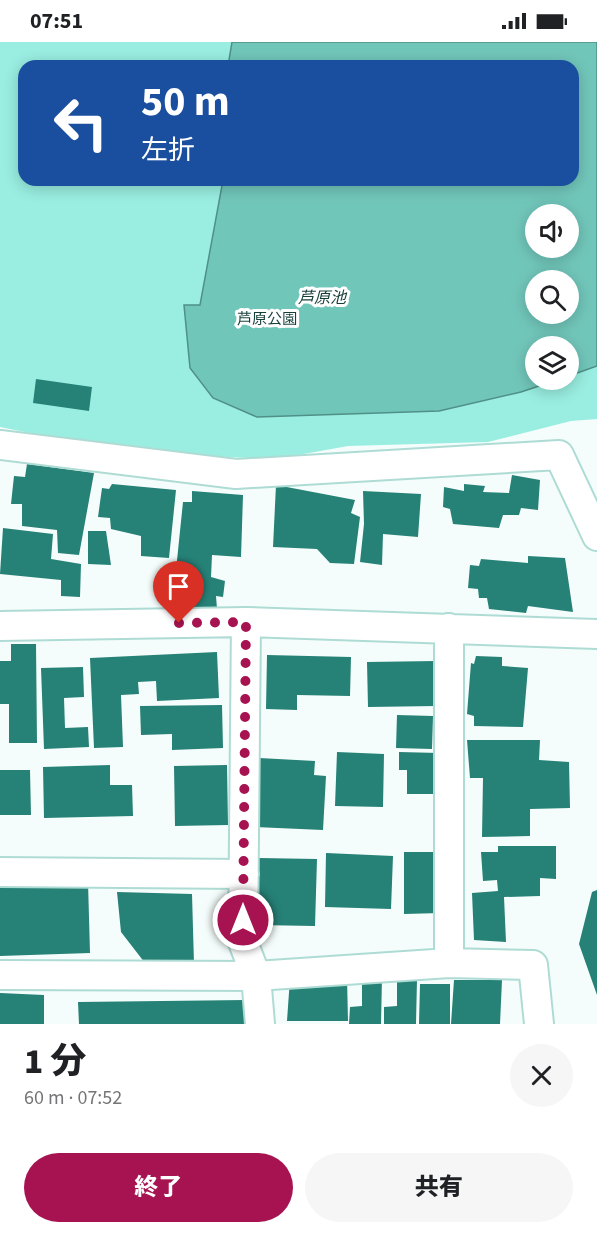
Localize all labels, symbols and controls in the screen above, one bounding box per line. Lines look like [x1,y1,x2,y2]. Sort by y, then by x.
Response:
text: 07:51 [30,5,83,37]
text: 50 m [141,72,230,132]
icon: left [42,84,120,162]
text: 左折 [141,131,195,170]
map controls [525,204,579,390]
button: sound [525,204,579,258]
button: search [525,270,579,324]
water label: 芦原池 [298,287,348,309]
park label: 芦原公園 [237,309,297,330]
button: layers [525,336,579,390]
pin [153,561,204,623]
icon: arrive [162,570,195,603]
position arrow [211,888,275,952]
text: 1 分 [24,1036,86,1087]
button: close [510,1044,573,1107]
text: 60 m · 07:52 [24,1084,122,1112]
button: 終了 [24,1153,293,1222]
button: 共有 [305,1153,573,1222]

